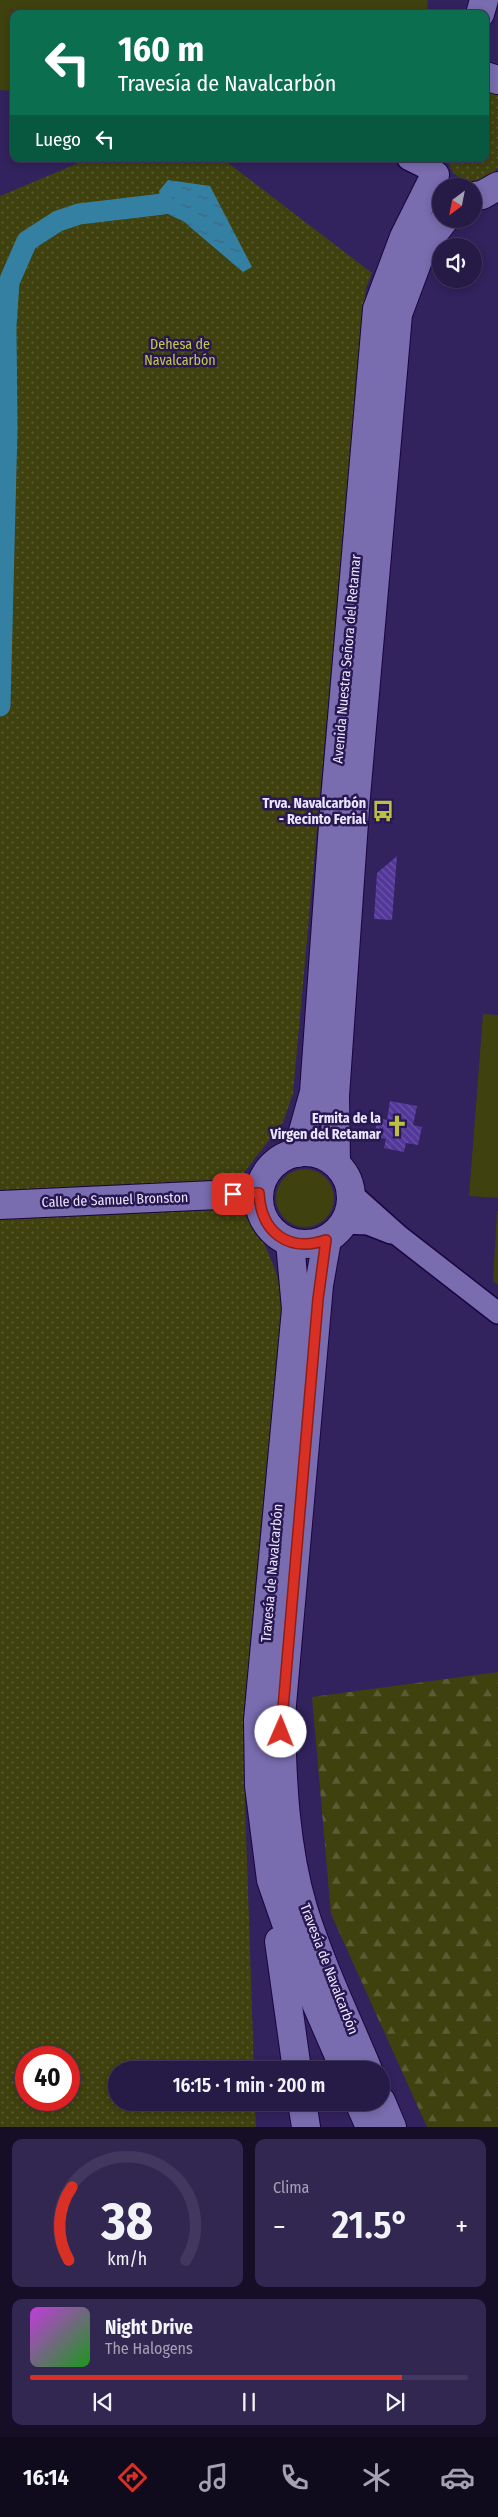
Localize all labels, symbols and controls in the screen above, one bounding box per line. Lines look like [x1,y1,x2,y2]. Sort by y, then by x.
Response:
text: 160 m [118,28,204,70]
icon: left [35,30,100,95]
text: Travesía de Navalcarbón [118,70,336,97]
icon: left [91,125,119,153]
text: Luego [35,128,81,151]
north arrow [432,178,482,228]
map controls [432,178,482,288]
button: sound [432,238,482,288]
park label: Dehesa de Navalcarbón [144,336,216,369]
street label: Avenida Nuestra Señora del Retamar [329,554,365,764]
place label: Trva. Navalcarbón - Recinto Ferial [263,795,366,828]
bus stop icon: Trva. Navalcarbón - Recinto Ferial [370,798,396,824]
place label: Ermita de la Virgen del Retamar [269,1110,382,1143]
church icon: Ermita de la Virgen del Retamar [384,1113,410,1139]
pin [212,1173,254,1215]
icon: arrive [219,1180,247,1208]
street label: Calle de Samuel Bronston [41,1189,189,1211]
street label: Travesía de Navalcarbón [257,1503,287,1643]
position arrow [254,1705,306,1757]
street label: Travesía de Navalcarbón [296,1901,362,2037]
speed limit sign: 40 [15,2046,80,2111]
text: 16:15 · 1 min · 200 m [173,2074,325,2097]
text: Clima [273,2178,309,2197]
text: 38 [100,2190,154,2253]
text: 21.5° [332,2202,409,2248]
text: − [273,2210,286,2243]
text: + [455,2210,468,2243]
text: km/h [108,2248,147,2270]
text: Night Drive [105,2316,193,2339]
text: The Halogens [105,2339,193,2358]
icon: previous [89,2388,117,2416]
icon: pause [235,2388,263,2416]
icon: next [381,2388,409,2416]
icon: directions [115,2460,150,2495]
icon: music [196,2460,231,2495]
icon: phone [277,2460,312,2495]
icon: climate [359,2460,394,2495]
icon: car [440,2460,475,2495]
text: 16:14 [23,2464,69,2491]

